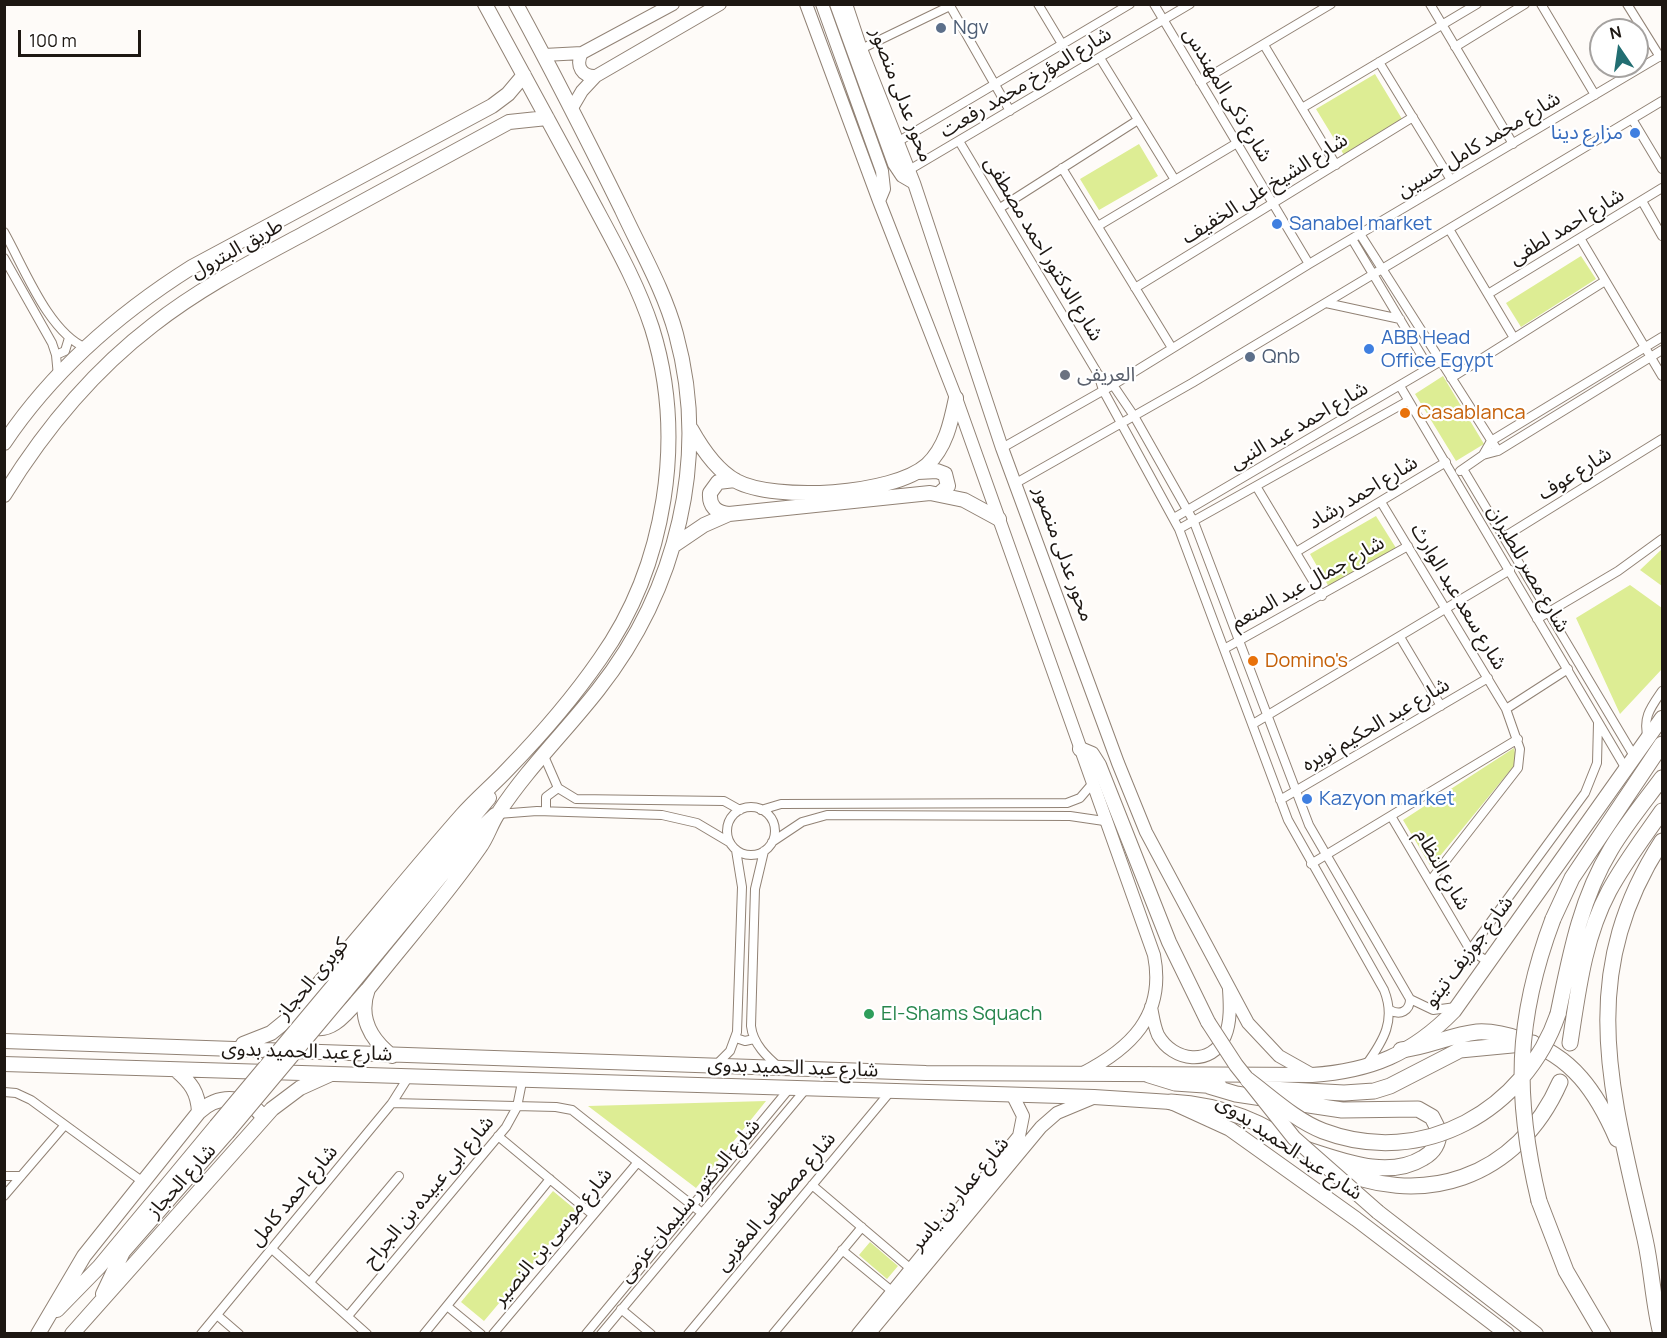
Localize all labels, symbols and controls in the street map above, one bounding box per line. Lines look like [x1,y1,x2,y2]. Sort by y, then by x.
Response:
place label: Ngv [953,16,989,40]
scale bar [21,18,144,56]
north arrow [1589,18,1649,78]
text: N [1607,20,1623,44]
marker: Ngv [934,21,948,35]
street label: شارع المؤرخ محمد رفعت [936,22,1116,144]
street label: شارع ذكى المهندس [1177,23,1277,167]
street label: محور عدلى منصور [864,25,938,165]
text: 100 m [29,28,77,52]
street label: شارع محمد كامل حسين [1393,87,1565,203]
place label: مزارع دينا [1551,121,1623,145]
marker: مزارع دينا [1628,126,1642,140]
street label: شارع الشيخ على الخفيف [1178,128,1352,250]
street label: شارع الدكتور احمد مصطفى [978,152,1108,346]
street label: شارع احمد لطفى [1505,183,1629,271]
place label: Sanabel market [1289,212,1432,236]
street label: طريق البترول [187,214,287,284]
marker: Sanabel market [1270,217,1284,231]
place label: ABB Head Office Egypt [1381,326,1494,373]
marker: ABB Head Office Egypt [1362,342,1376,356]
place label: Qnb [1262,345,1300,369]
marker: Qnb [1243,350,1257,364]
place label: العريفى [1077,363,1135,387]
marker: العريفى [1058,368,1072,382]
street label: شارع احمد عبد النبى [1226,377,1372,475]
place label: Casablanca [1417,401,1526,425]
marker: Casablanca [1398,406,1412,420]
street label: شارع عوف [1534,442,1616,506]
street label: شارع احمد رشاد [1304,451,1422,535]
street label: محور عدلى منصور [1027,483,1099,625]
street label: شارع مصر للطيران [1482,501,1574,637]
street label: شارع سعد عبد الوارث [1405,519,1511,675]
street label: شارع جمال عبد المنعم [1227,531,1389,635]
place label: Domino's [1265,649,1348,673]
marker: Domino's [1246,654,1260,668]
street label: شارع عبد الحكيم نويره [1298,673,1454,777]
place label: Kazyon market [1319,787,1455,811]
marker: Kazyon market [1300,792,1314,806]
street label: شارع النظام [1409,825,1475,915]
street label: شارع جوزيف تيتو [1419,892,1519,1012]
street label: كوبرى الحجاز [272,933,354,1025]
place label: El-Shams Squach [881,1002,1042,1026]
marker: El-Shams Squach [862,1007,876,1021]
street label: شارع عبد الحميد بدوى [221,1037,393,1067]
street label: شارع عبد الحميد بدوى [707,1053,879,1083]
street label: شارع عبد الحميد بدوى [1211,1090,1367,1206]
street label: شارع ابى عبيده بن الجراح [359,1111,499,1273]
street label: شارع الدكتور سليمان عزمى [614,1114,766,1288]
street label: شارع مصطفى المغربى [711,1127,841,1277]
street label: شارع عمار بن ياسر [905,1132,1015,1256]
street label: شارع الحجاز [142,1139,222,1223]
street label: شارع احمد كامل [245,1140,343,1252]
street label: شارع موسى بن النصير [488,1163,618,1311]

